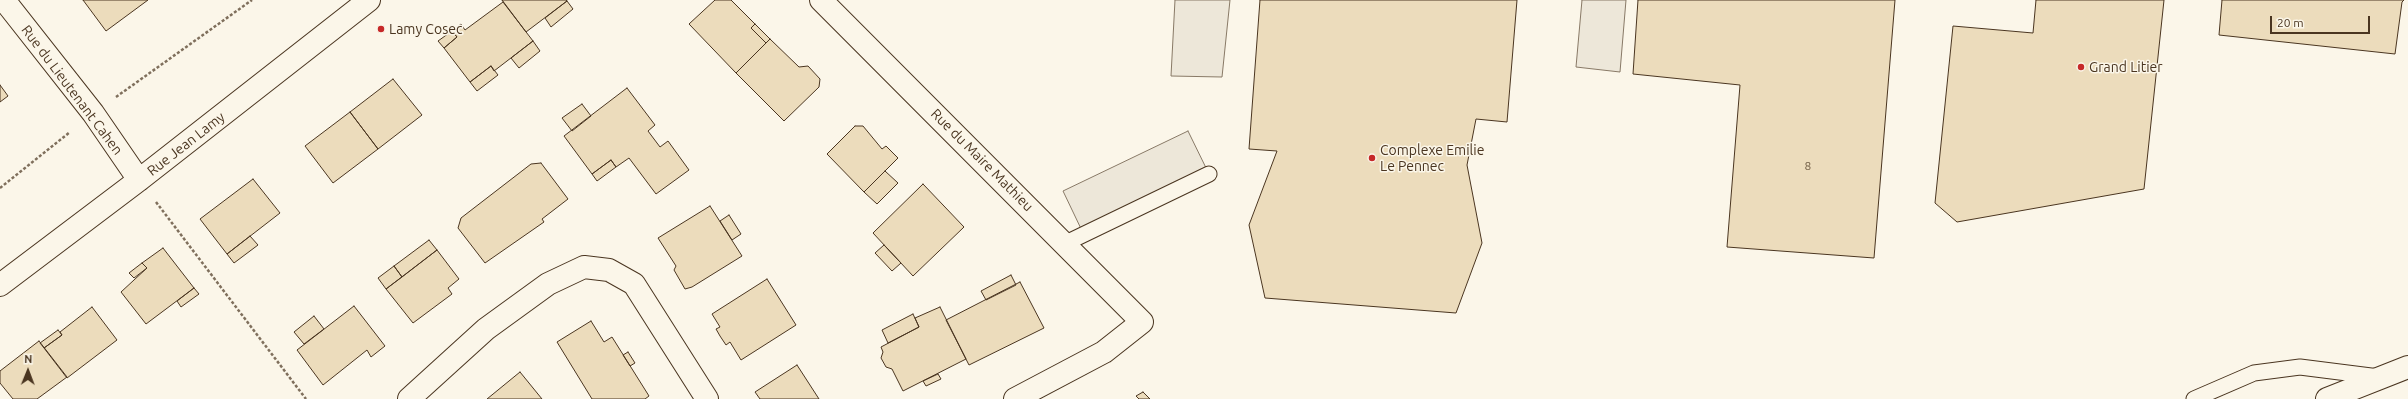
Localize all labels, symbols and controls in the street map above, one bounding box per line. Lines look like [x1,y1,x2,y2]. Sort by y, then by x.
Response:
scale bar [2272,8,2372,34]
text: 20 m [2277,16,2304,29]
place label: Lamy Cosec [389,21,462,37]
street label: Rue du Lieutenant Cahen [18,22,126,158]
marker: Lamy Cosec [376,24,386,34]
place label: Grand Litier [2089,59,2163,75]
marker: Grand Litier [2076,62,2086,72]
street label: Rue du Maire Mathieu [927,105,1037,215]
street label: Rue Jean Lamy [144,108,228,180]
place label: Complexe Emilie Le Pennec [1380,142,1484,174]
marker: Complexe Emilie Le Pennec [1367,153,1377,163]
house number: 8 [1805,159,1811,173]
north arrow [8,351,48,391]
text: N [24,353,32,365]

